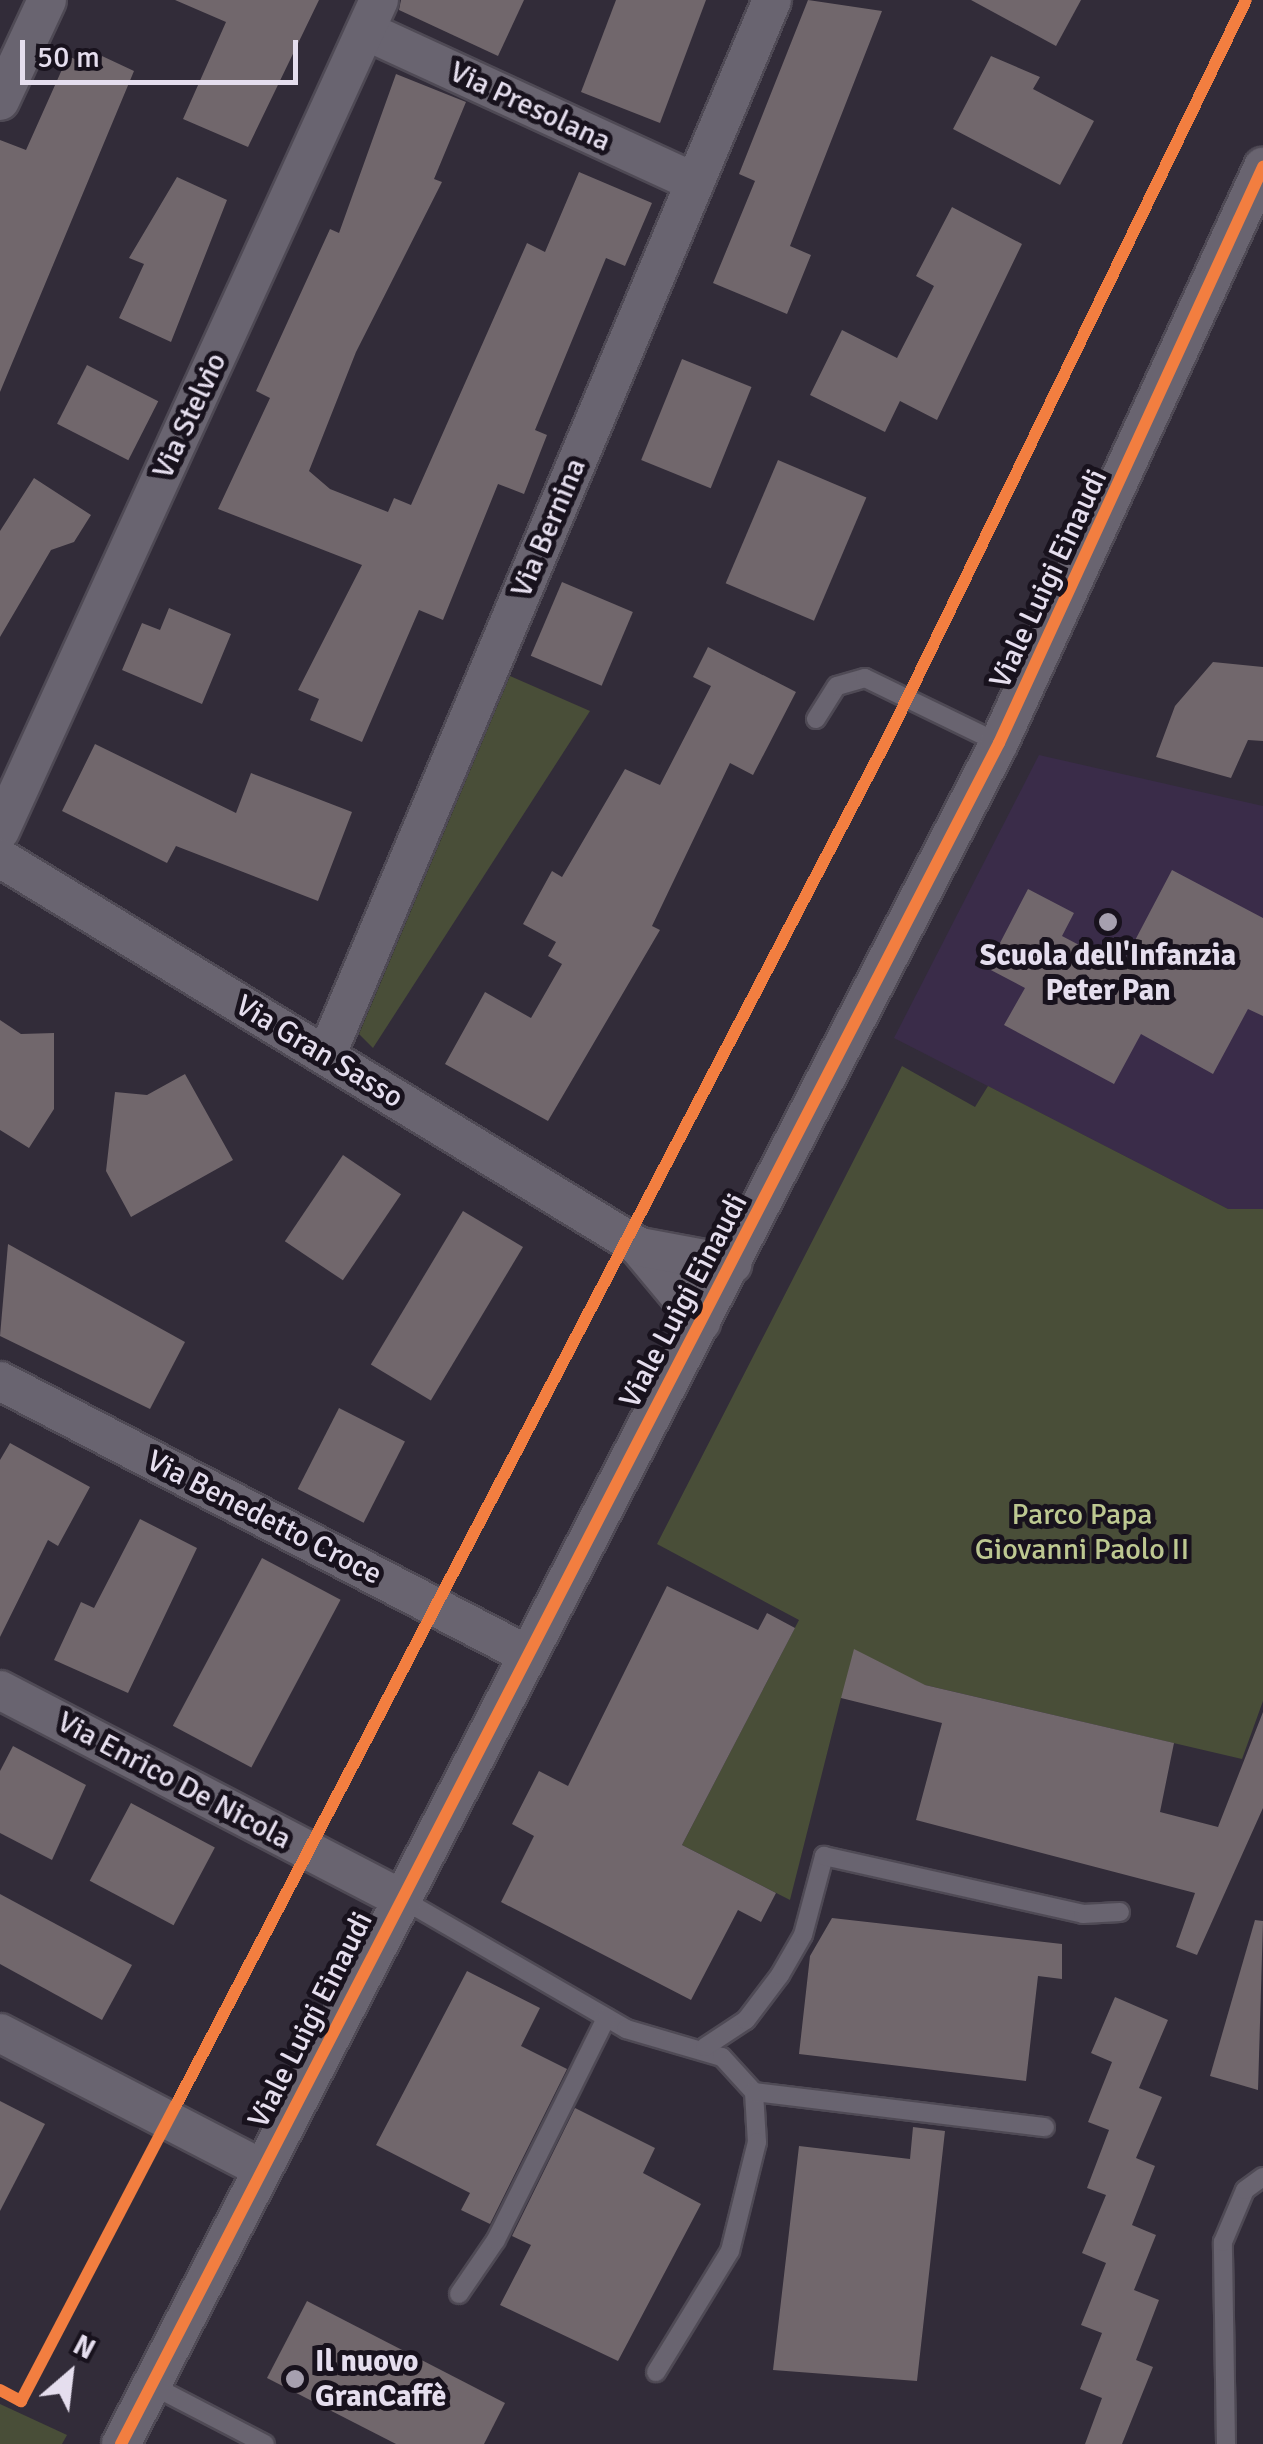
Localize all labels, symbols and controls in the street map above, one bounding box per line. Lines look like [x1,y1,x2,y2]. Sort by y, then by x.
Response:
scale bar [25,20,302,82]
text: 50 m [37,39,100,76]
street label: Via Presolana [444,54,616,160]
street label: Via Stelvio [145,347,235,485]
street label: Via Bernina [504,453,594,603]
street label: Viale Luigi Einaudi [982,464,1116,694]
marker: Scuola dell'Infanzia Peter Pan [1097,911,1119,933]
place label: Scuola dell'Infanzia Peter Pan [980,938,1236,1008]
street label: Via Gran Sasso [229,988,409,1116]
street label: Viale Luigi Einaudi [612,1188,756,1414]
street label: Via Benedetto Croce [141,1443,387,1593]
park label: Parco Papa Giovanni Paolo II [975,1497,1189,1568]
street label: Via Enrico De Nicola [51,1704,297,1858]
street label: Viale Luigi Einaudi [241,1906,381,2134]
north arrow [20,2324,120,2424]
text: N [67,2328,101,2367]
place label: Il nuovo GranCaffè [315,2344,446,2414]
marker: Il nuovo GranCaffè [284,2368,306,2390]

